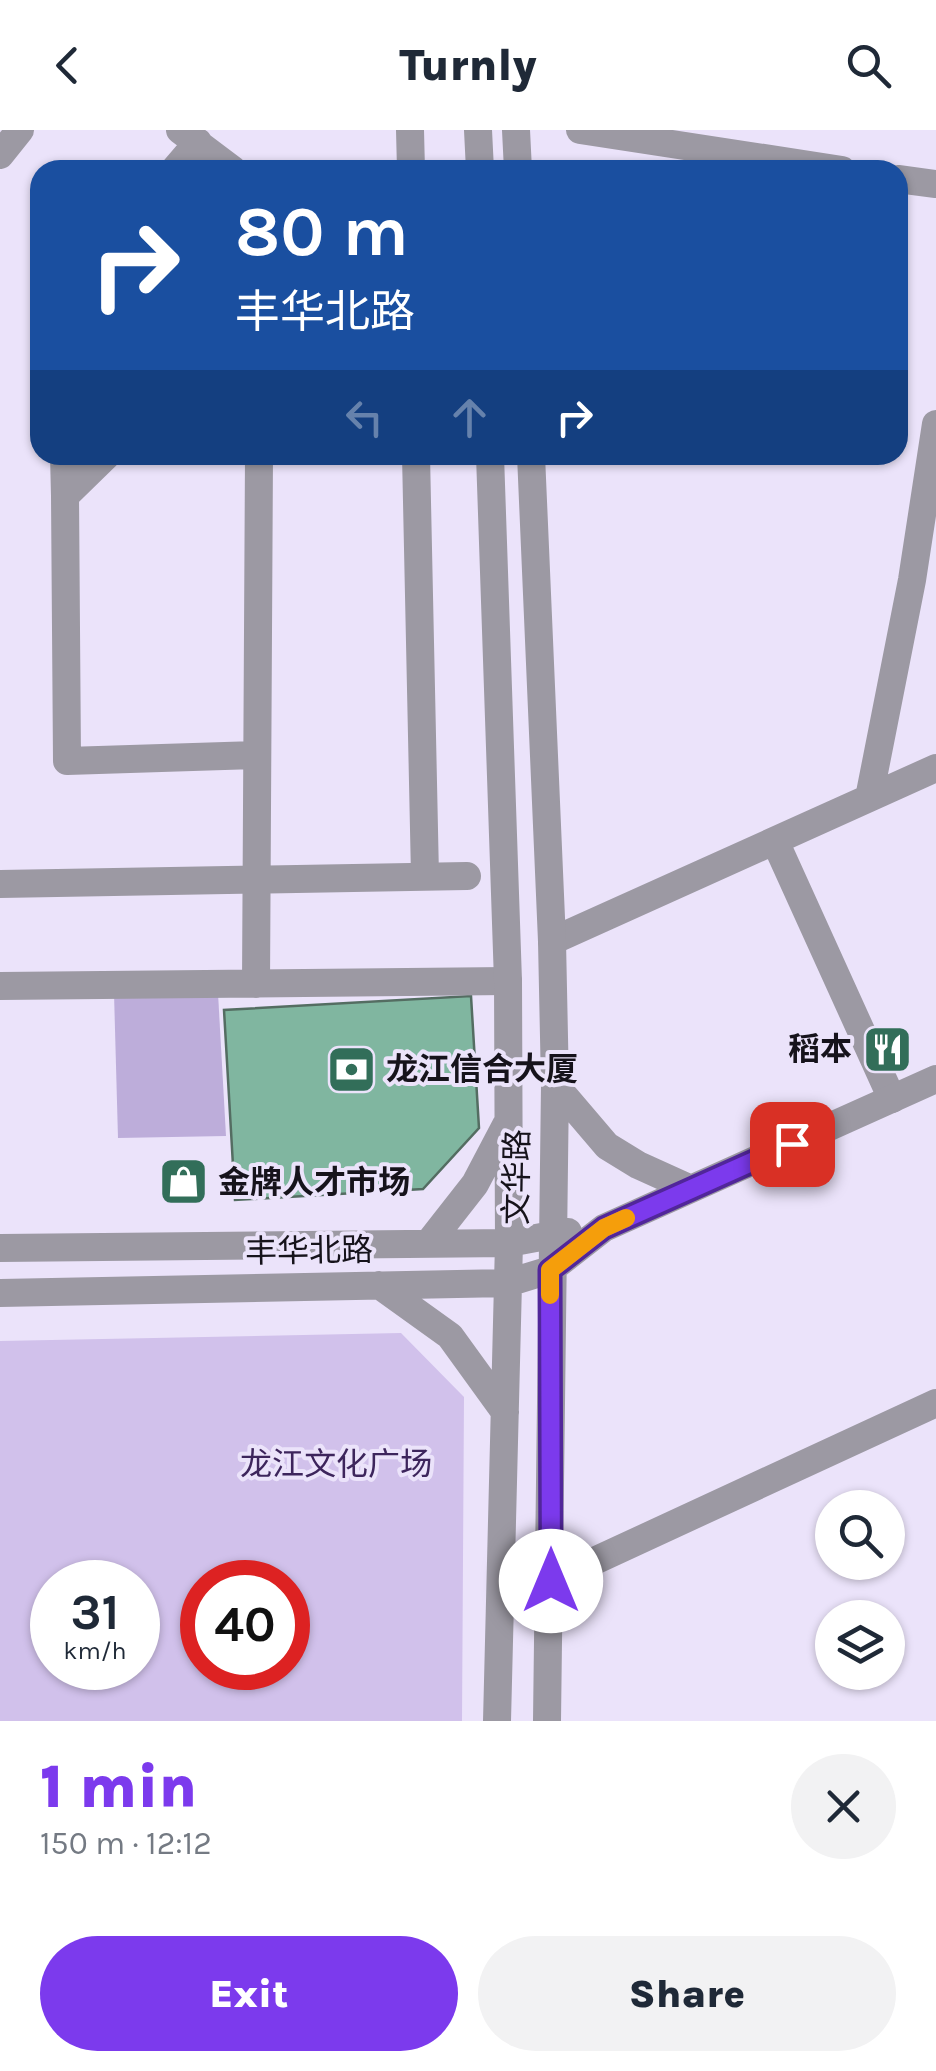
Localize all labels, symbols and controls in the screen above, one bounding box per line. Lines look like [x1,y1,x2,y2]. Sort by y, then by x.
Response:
icon: back [40,38,95,93]
icon: search [841,38,896,93]
text: Turnly [399,39,537,91]
text: 80 m [235,191,409,273]
icon: right [70,200,200,330]
text: 丰华北路 [235,286,415,338]
icon: left [337,390,392,445]
icon: ahead [442,390,497,445]
icon: right [547,390,602,445]
restaurant icon: 稻本 [861,1023,913,1075]
place label: 稻本 [788,1031,852,1068]
bank icon: 龙江信合大厦 [325,1043,377,1095]
place label: 龙江信合大厦 [386,1051,578,1088]
pin [750,1102,835,1187]
icon: arrive [765,1117,820,1172]
street label: 文华路 [498,1129,536,1225]
shop icon: 金牌人才市场 [157,1156,209,1208]
place label: 金牌人才市场 [218,1164,410,1201]
street label: 丰华北路 [245,1231,373,1271]
park label: 龙江文化广场 [240,1446,432,1483]
map controls [815,1490,905,1690]
button: search [815,1490,905,1580]
position arrow [499,1529,603,1633]
speed limit sign: 40 [180,1560,310,1690]
text: 31 [71,1583,119,1642]
button: layers [815,1600,905,1690]
text: km/h [63,1636,127,1665]
text: 1 min [40,1752,197,1822]
button: close [791,1754,896,1859]
text: 150 m · 12:12 [40,1825,212,1862]
button: Exit [40,1936,458,2051]
button: Share [478,1936,896,2051]

